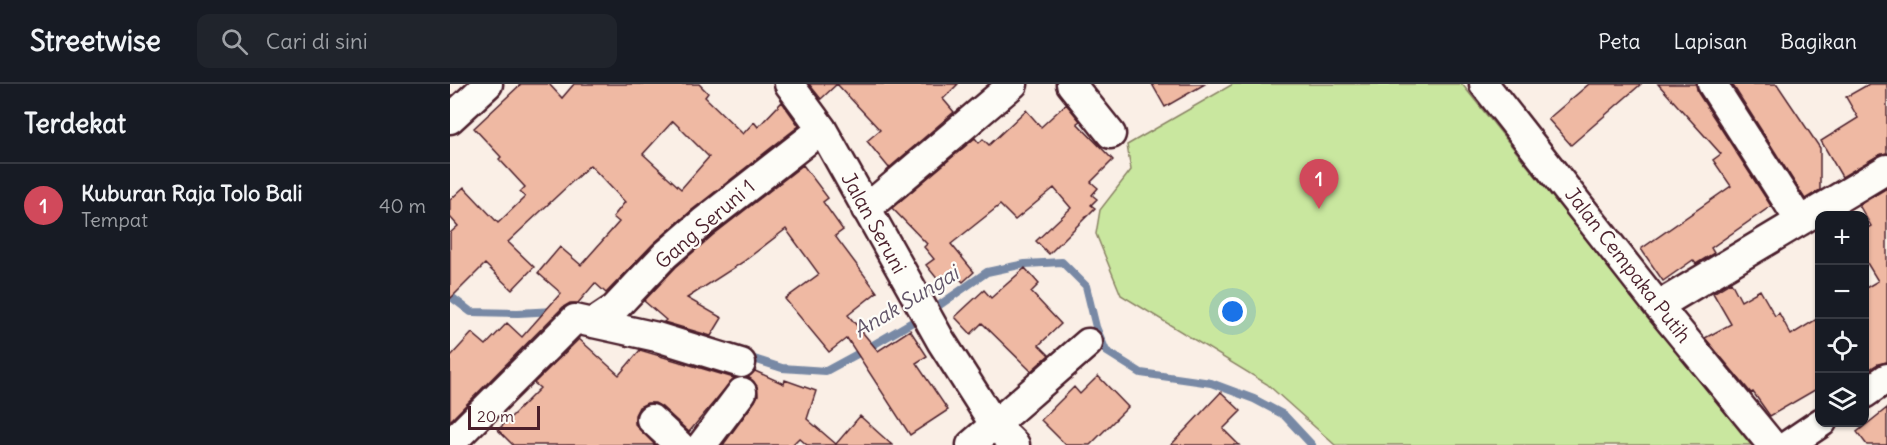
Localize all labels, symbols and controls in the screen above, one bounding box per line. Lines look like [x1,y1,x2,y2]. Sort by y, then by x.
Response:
search box [197,14,617,68]
text: Streetwise [30,23,161,59]
icon: search [218,25,251,58]
text: Cari di sini [266,27,368,55]
text: Peta [1598,28,1641,55]
text: Lapisan [1674,28,1747,55]
text: Bagikan [1780,28,1857,55]
text: Terdekat [24,107,126,140]
pin: 1 [1300,160,1338,209]
street label: Jalan Seruni [836,168,912,278]
street label: Gang Seruni 1 [650,174,760,274]
text: Kuburan Raja Tolo Bali [81,179,302,207]
street label: Jalan Cempaka Putih [1560,182,1697,347]
text: 1 [40,193,47,218]
text: 40 m [379,193,426,218]
text: Tempat [81,207,148,232]
map controls [1815,211,1869,427]
button: + [1815,211,1869,265]
water label: Anak Sungai [848,258,965,343]
button: − [1815,265,1869,319]
your location [1218,297,1247,326]
button: locate [1815,319,1869,373]
button: layers [1815,373,1869,427]
scale bar [468,403,540,430]
text: 20 m [477,406,514,426]

